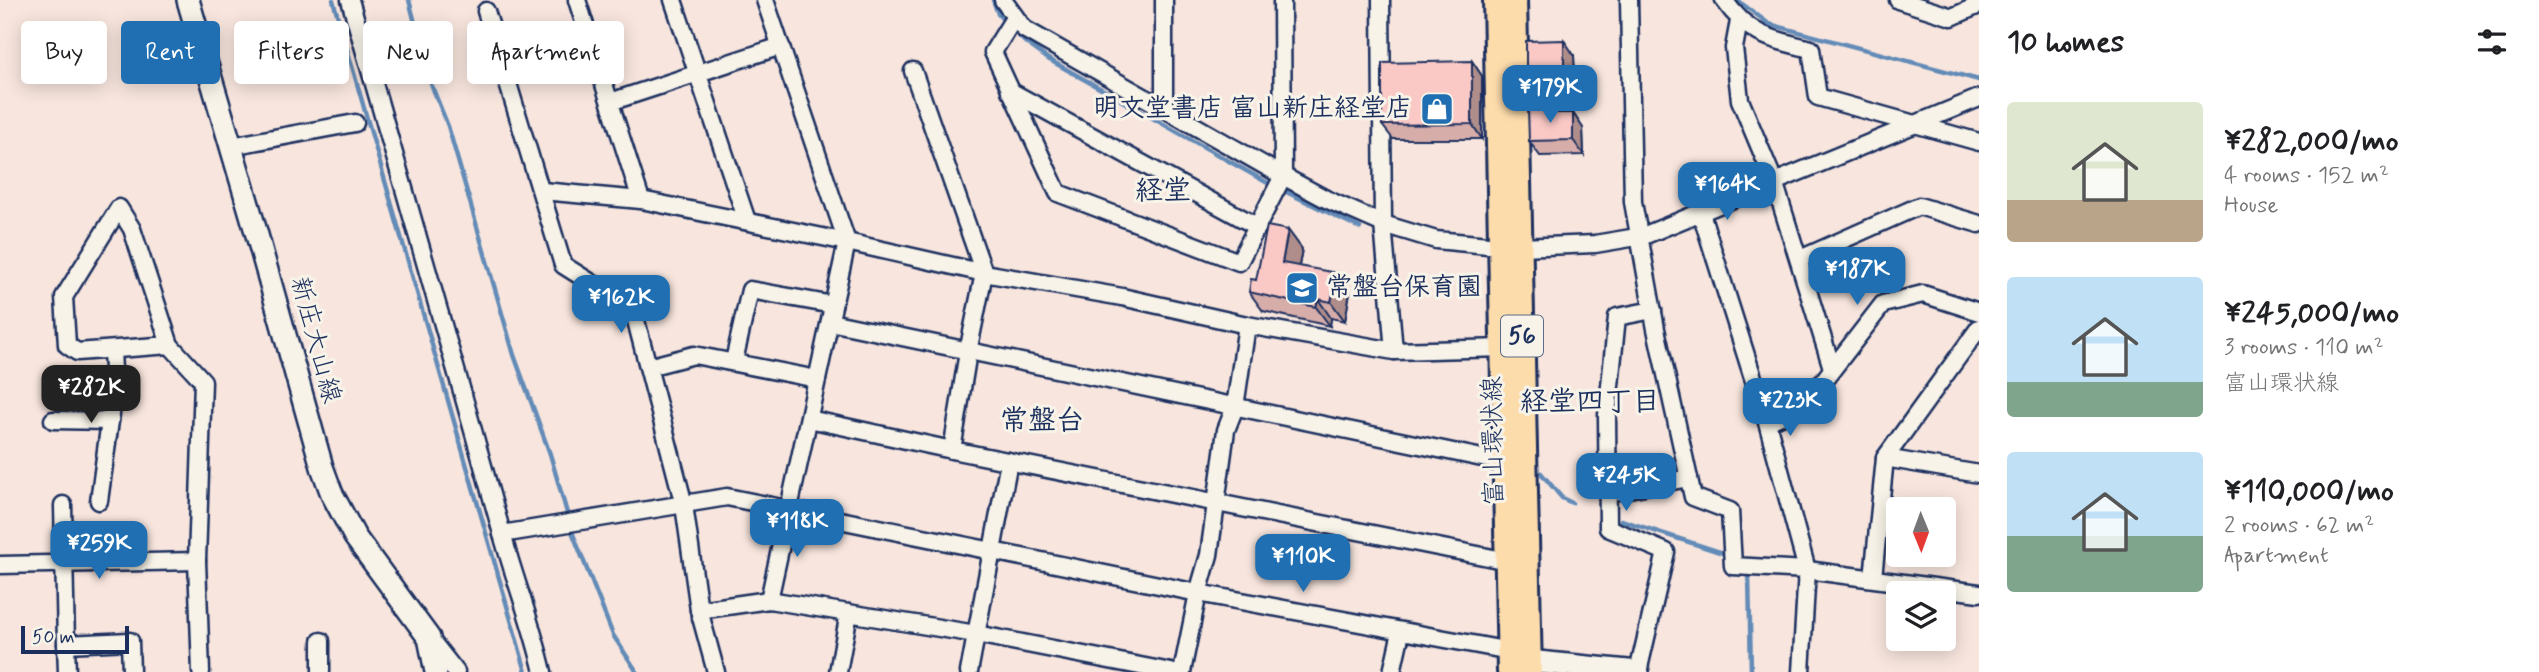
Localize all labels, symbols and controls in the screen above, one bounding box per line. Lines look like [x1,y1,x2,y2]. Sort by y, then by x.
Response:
chip: Buy [21,21,107,84]
chip: Rent [121,21,220,84]
chip: Filters [234,21,349,84]
chip: New [363,21,453,84]
chip: Apartment [467,21,624,84]
text: 10 homes [2007,23,2124,62]
icon: filters [2473,23,2511,61]
pin: ¥179K [1501,66,1599,125]
text: ¥179K [1518,73,1582,103]
shop icon: 明文堂書店 富山新庄経堂店 [1418,90,1456,128]
place label: 明文堂書店 富山新庄経堂店 [1093,92,1412,126]
text: ¥282,000/mo [2224,122,2399,161]
icon: home [2063,130,2147,214]
text: 4 rooms · 152 m² [2224,161,2389,191]
pin: ¥164K [1678,162,1776,222]
text: ¥164K [1694,170,1760,200]
district label: 経堂 [1135,173,1191,210]
text: House [2224,191,2278,221]
pin: ¥187K [1808,247,1906,307]
text: ¥187K [1824,255,1890,285]
school or university icon: 常盤台保育園 [1283,269,1321,307]
place label: 常盤台保育園 [1326,271,1482,305]
street label: 新庄大山線 [282,273,348,407]
pin: ¥162K [572,276,670,335]
text: ¥162K [588,283,654,313]
text: ¥245,000/mo [2224,294,2399,333]
icon: home [2063,305,2147,389]
road number: 56 [1501,316,1543,356]
text: 3 rooms · 110 m² [2224,333,2384,363]
pin: ¥282K [42,366,140,425]
text: 富山環状線 [2224,369,2339,399]
text: ¥282K [57,373,125,403]
street label: 富山環状線 [1476,376,1512,506]
pin: ¥223K [1741,378,1839,438]
district label: 経堂四丁目 [1520,384,1660,421]
text: ¥223K [1759,386,1821,416]
district label: 常盤台 [1000,403,1084,440]
pin: ¥245K [1577,454,1675,513]
text: ¥245K [1592,461,1660,491]
text: ¥110,000/mo [2224,472,2394,511]
icon: home [2063,480,2147,564]
north arrow [1886,497,1956,567]
map controls [1886,497,1956,651]
pin: ¥118K [748,500,846,559]
text: ¥118K [766,507,828,537]
text: 2 rooms · 62 m² [2224,511,2375,541]
pin: ¥259K [50,522,148,581]
text: ¥259K [66,529,132,559]
pin: ¥110K [1254,534,1352,594]
text: Apartment [2224,541,2329,571]
text: ¥110K [1271,542,1335,572]
button: layers [1886,581,1956,651]
scale bar [21,623,130,655]
text: 50 m [32,625,75,650]

